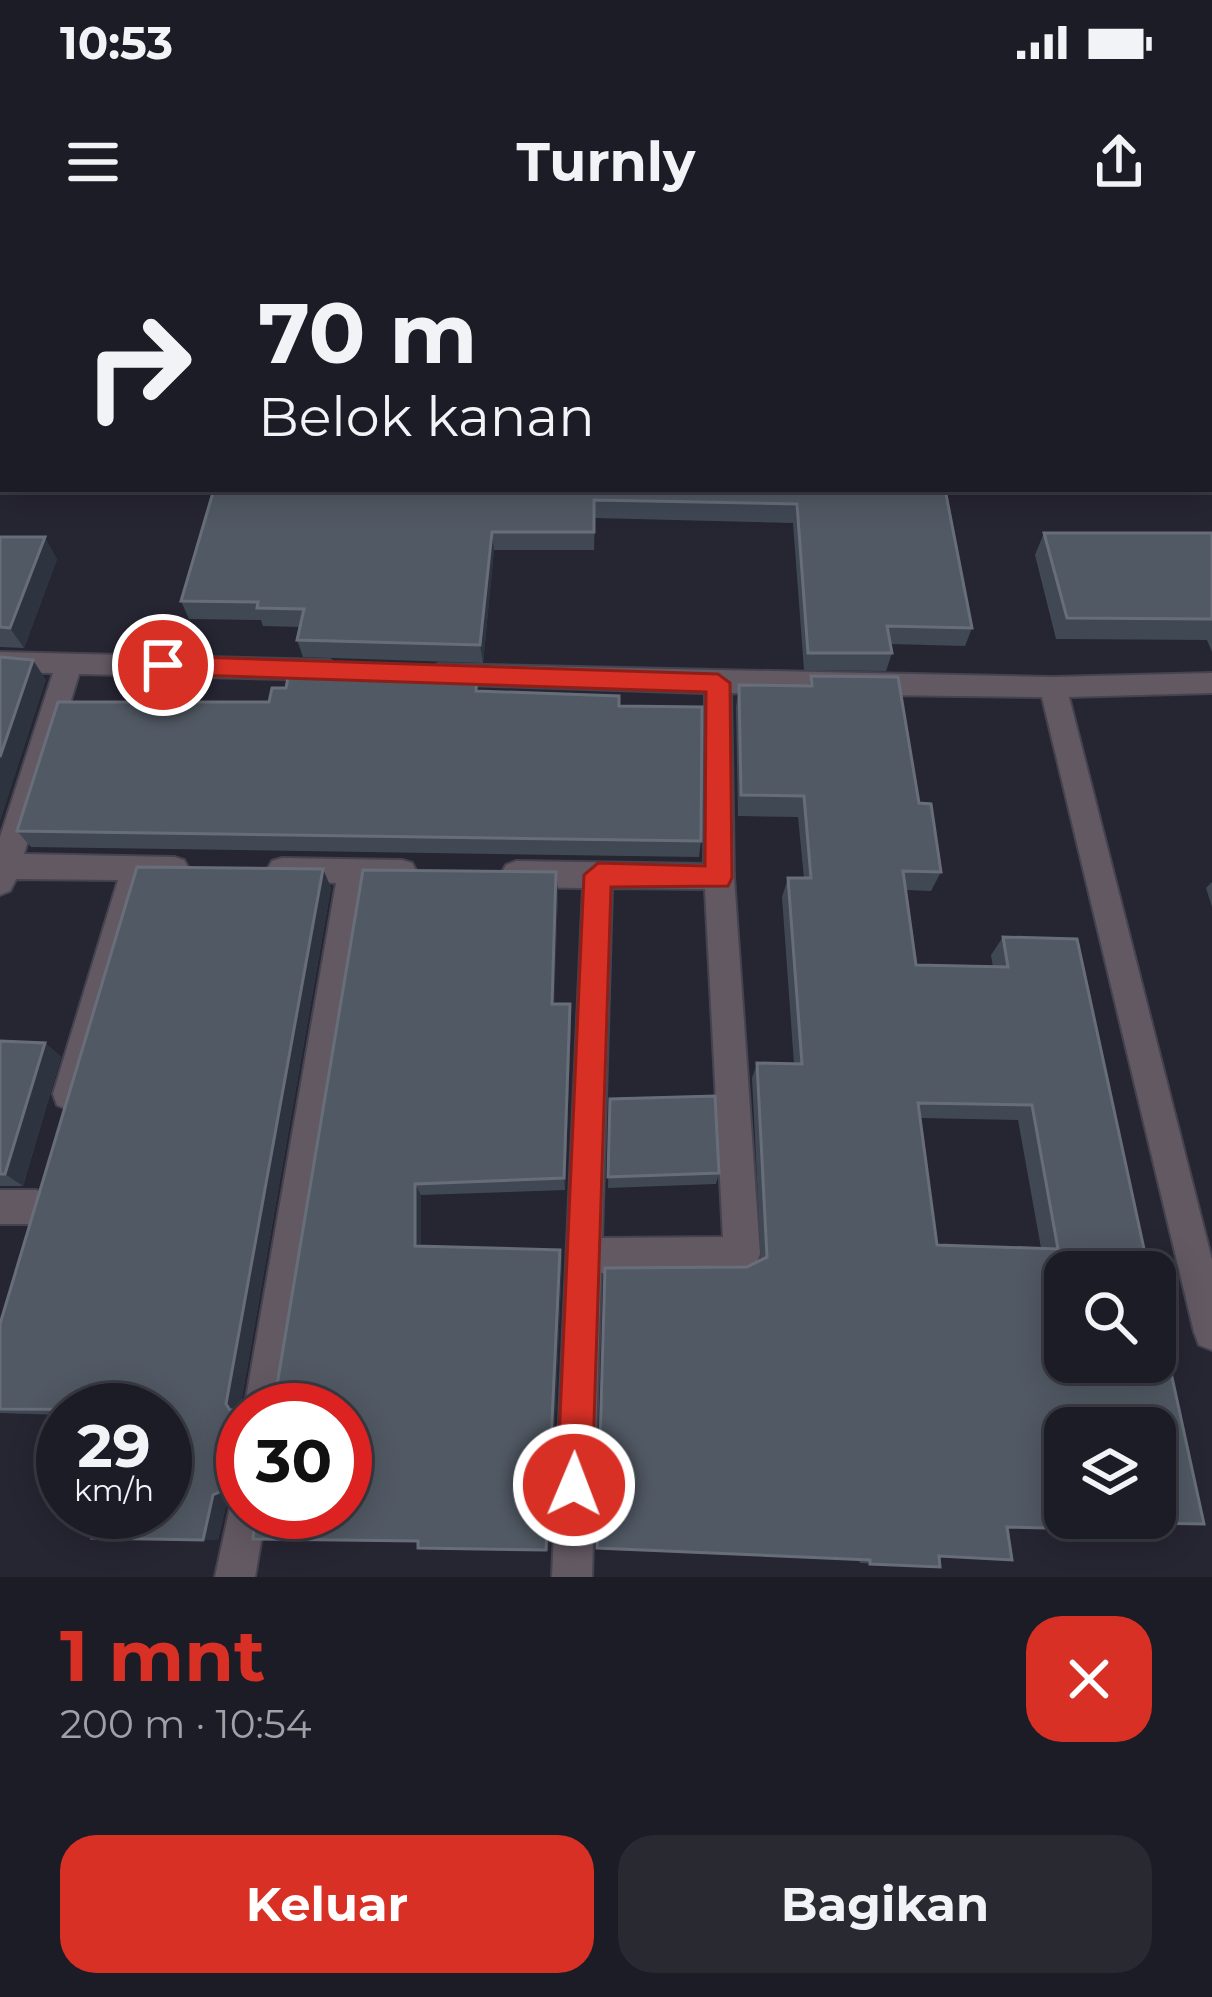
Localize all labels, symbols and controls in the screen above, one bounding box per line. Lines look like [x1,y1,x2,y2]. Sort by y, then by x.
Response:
text: 10:53 [60,15,173,70]
icon: menu [60,129,126,195]
text: Turnly [517,129,695,195]
icon: share [1086,129,1152,195]
text: 70 m [258,282,477,384]
icon: right [60,288,216,444]
text: Belok kanan [258,384,595,450]
pin [112,614,214,716]
icon: arrive [130,632,196,698]
map controls [1044,1251,1176,1539]
button: search [1044,1251,1176,1383]
speed limit sign: 30 [216,1383,372,1539]
button: layers [1044,1407,1176,1539]
text: 29 [77,1409,151,1482]
position arrow [511,1422,637,1548]
text: km/h [74,1472,154,1509]
text: 1 mnt [60,1611,265,1699]
button: close [1026,1616,1152,1742]
text: 200 m · 10:54 [60,1700,312,1748]
button: Keluar [60,1835,594,1973]
button: Bagikan [618,1835,1152,1973]

